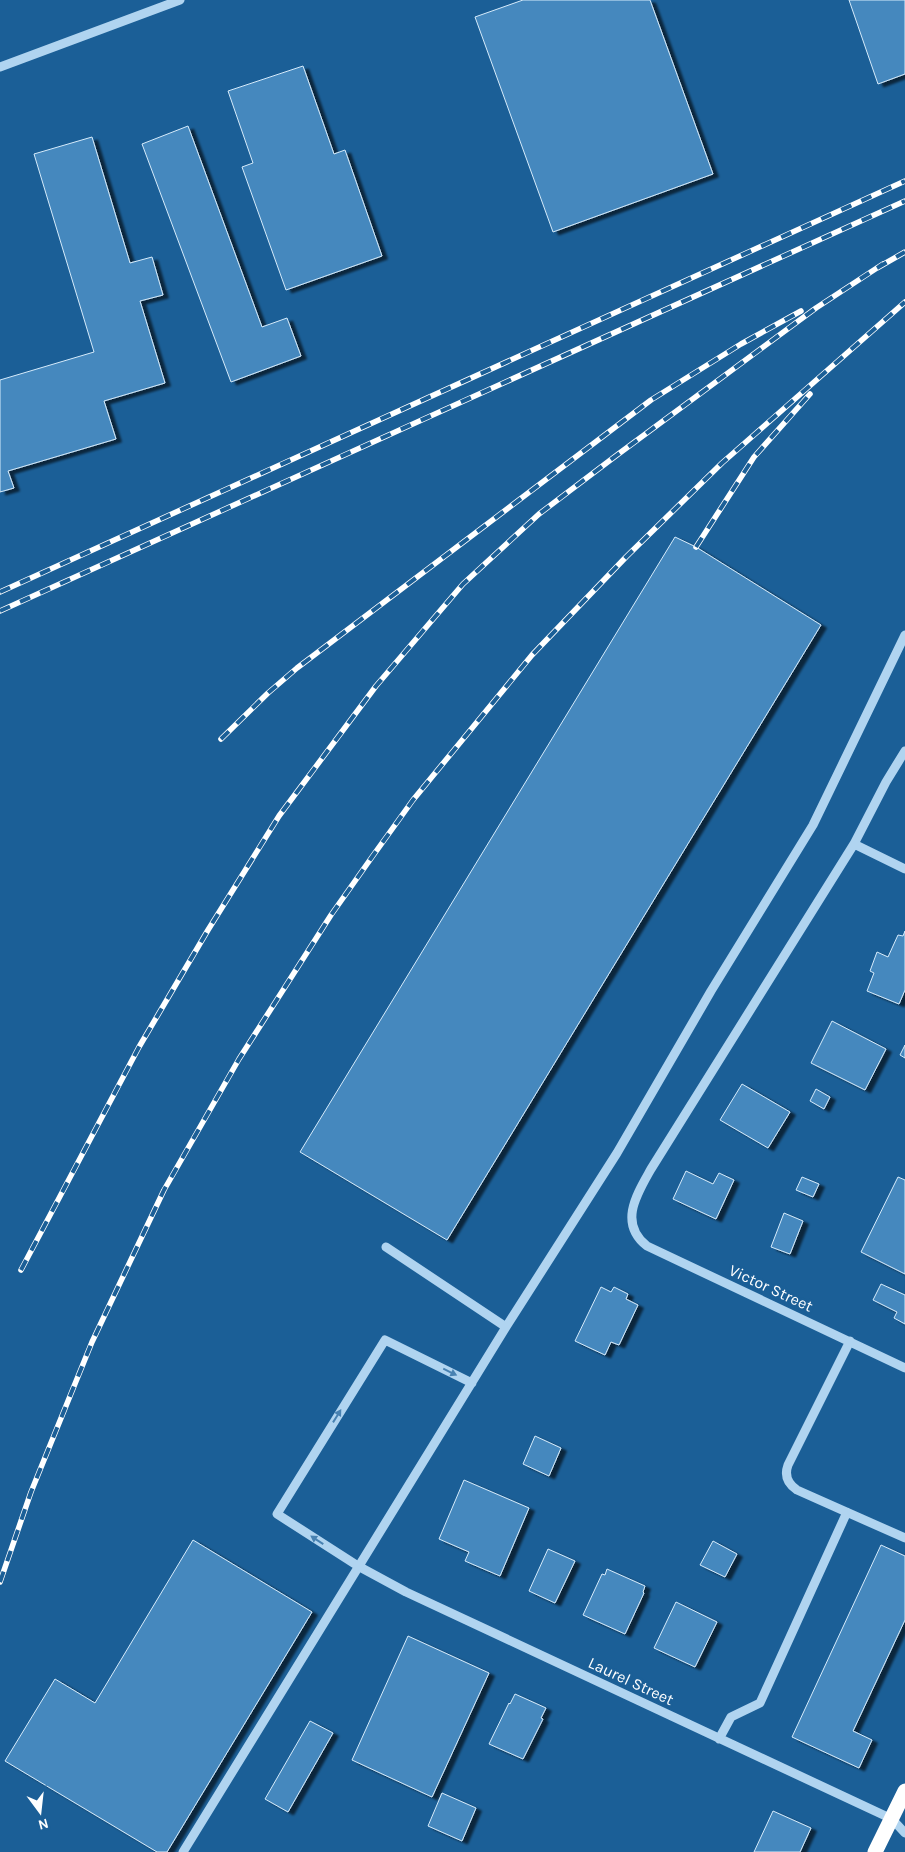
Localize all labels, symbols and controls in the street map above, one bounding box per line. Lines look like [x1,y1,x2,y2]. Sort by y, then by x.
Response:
street label: Victor Street [726,1260,816,1316]
one-way arrow [443,1368,457,1376]
one-way arrow [333,1410,342,1423]
one-way arrow [311,1535,324,1545]
street label: Laurel Street [585,1653,677,1709]
north arrow [15,1787,65,1837]
text: N [36,1815,50,1834]

